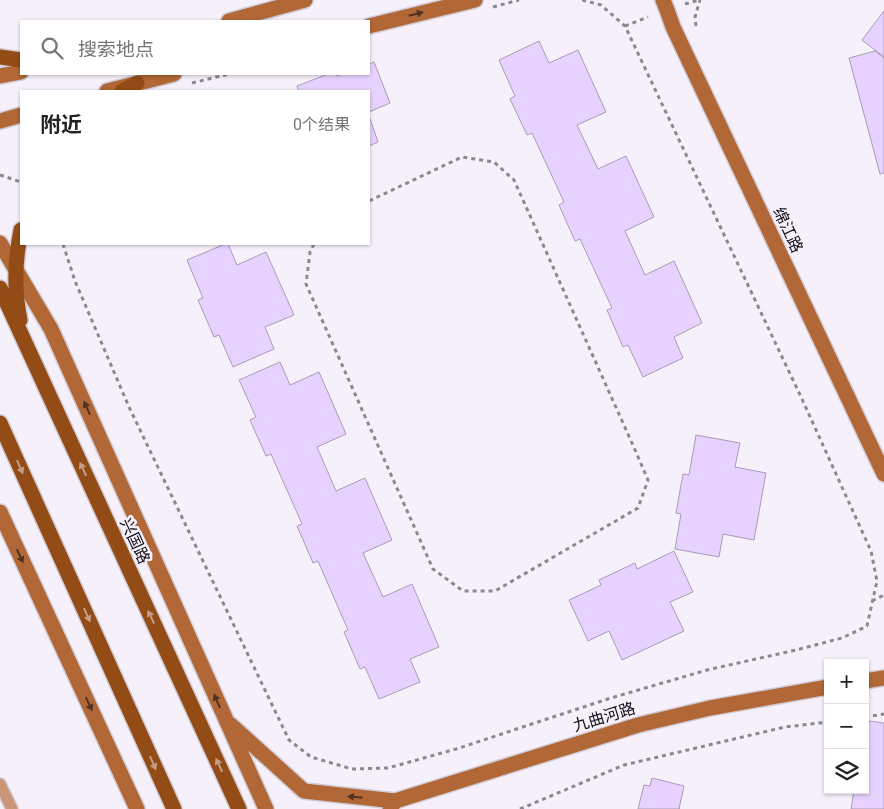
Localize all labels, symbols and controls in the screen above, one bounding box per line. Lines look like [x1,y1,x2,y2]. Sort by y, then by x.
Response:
one-way arrow [409,10,424,18]
search box [20,20,370,75]
icon: search [38,34,66,62]
text: 搜索地点 [78,38,154,61]
text: 附近 [40,113,82,137]
text: 0个结果 [293,115,350,134]
street label: 绵江路 [769,204,807,256]
one-way arrow [82,401,90,415]
one-way arrow [16,460,24,474]
one-way arrow [79,462,87,476]
street label: 兴国路 [116,515,154,567]
one-way arrow [17,549,25,563]
one-way arrow [83,608,91,622]
one-way arrow [147,610,155,624]
map controls [824,659,869,794]
button: + [824,659,869,704]
one-way arrow [213,694,221,708]
one-way arrow [85,697,93,711]
street label: 九曲河路 [571,699,637,735]
button: − [824,704,869,749]
button: layers [824,749,869,794]
one-way arrow [149,756,158,771]
one-way arrow [214,758,222,772]
one-way arrow [347,793,363,801]

